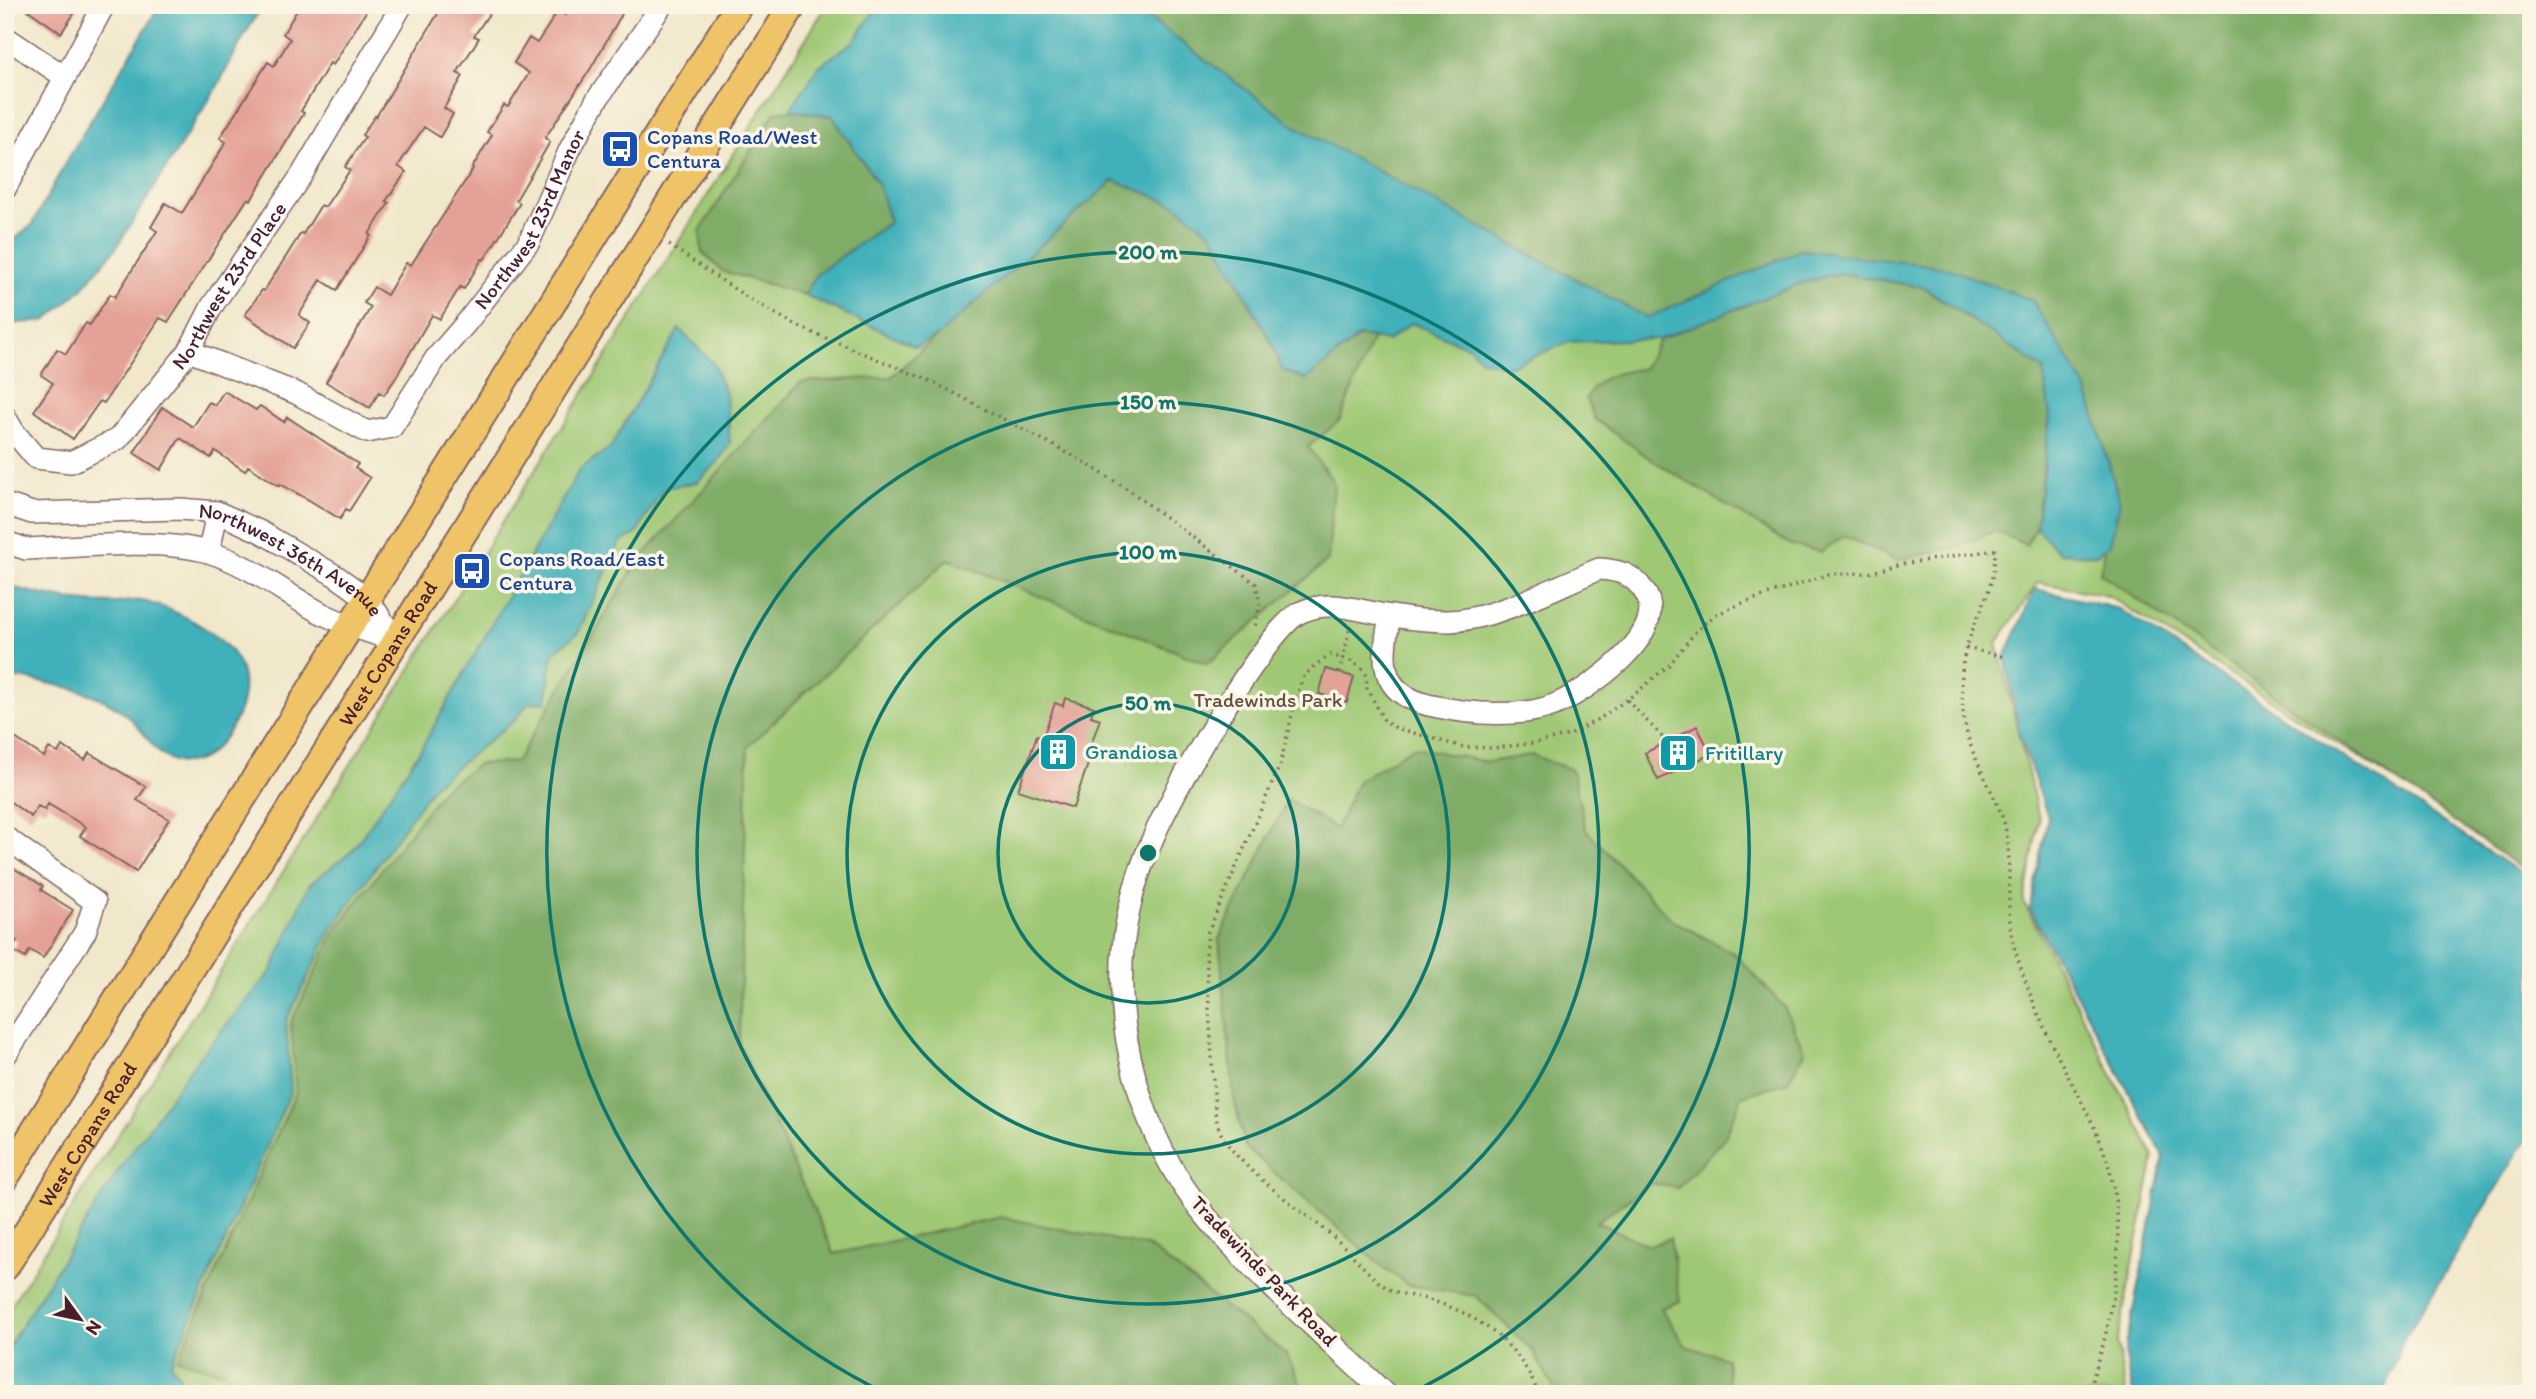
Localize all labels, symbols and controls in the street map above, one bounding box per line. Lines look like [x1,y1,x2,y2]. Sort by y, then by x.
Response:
street label: Northwest 23rd Manor [469,124,591,314]
place label: Copans Road/West Centura [647,124,817,173]
bus stop icon: Copans Road/West Centura [599,128,641,170]
street label: Northwest 23rd Place [166,197,292,374]
text: 200 m [1118,239,1178,264]
text: 150 m [1120,389,1176,414]
street label: Northwest 36th Avenue [198,498,389,621]
text: 100 m [1119,539,1177,564]
place label: Copans Road/East Centura [499,546,665,595]
bus stop icon: Copans Road/East Centura [451,550,493,592]
street label: West Copans Road [333,576,443,731]
park label: Tradewinds Park [1194,687,1343,712]
text: 50 m [1125,690,1172,715]
building icon: Grandiosa [1037,731,1079,773]
building icon: Fritillary [1657,732,1699,774]
place label: Grandiosa [1085,739,1178,764]
place label: Fritillary [1705,740,1783,765]
centre of rings [1136,841,1160,865]
street label: West Copans Road [32,1057,142,1212]
street label: Tradewinds Park Road [1186,1190,1343,1352]
north arrow [46,1284,116,1354]
text: N [81,1316,107,1340]

